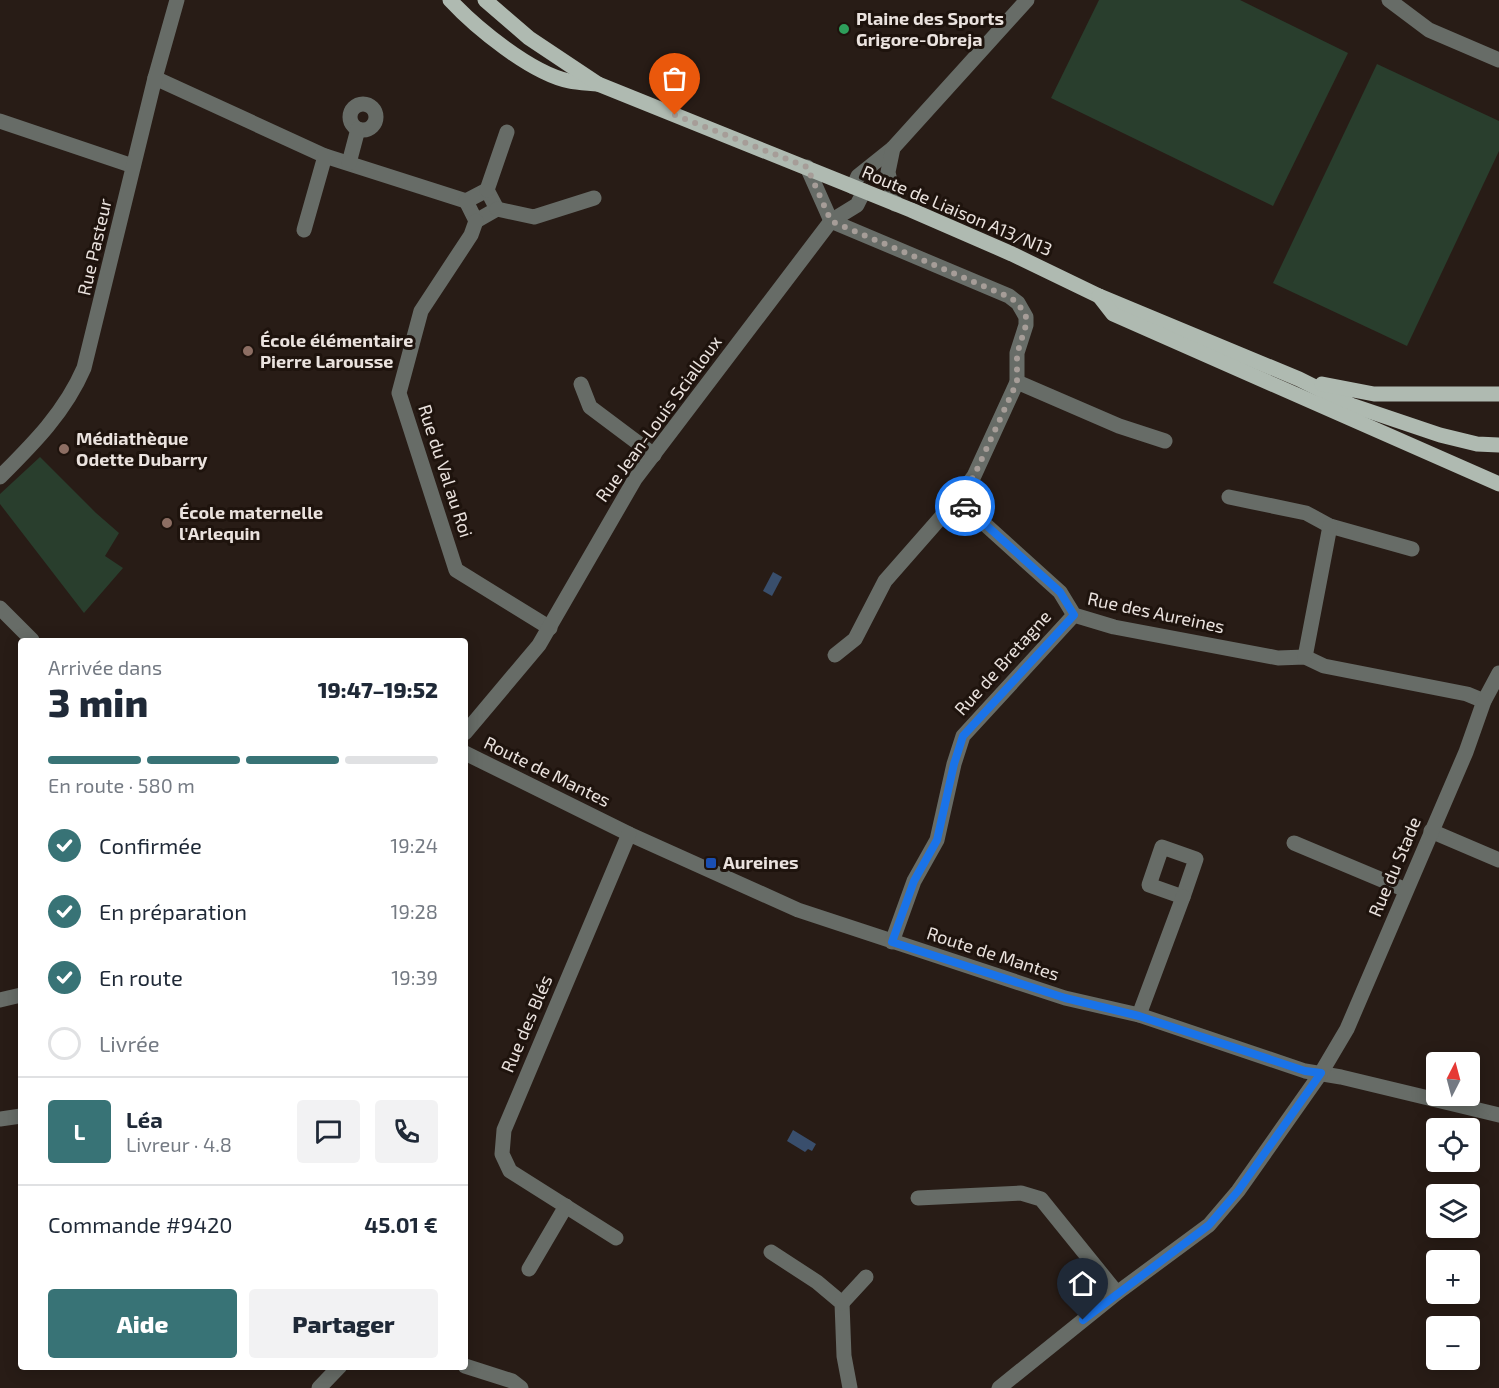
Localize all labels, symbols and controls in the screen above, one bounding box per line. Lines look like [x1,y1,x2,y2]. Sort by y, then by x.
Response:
place label: Plaine des Sports Grigore-Obreja [856,7,1004,50]
marker: Plaine des Sports Grigore-Obreja [837,22,851,36]
pin [649,53,700,115]
icon: bag [658,62,691,95]
street label: Route de Liaison A13/N13 [859,160,1056,260]
street label: Rue Pasteur [72,196,116,297]
place label: École élémentaire Pierre Larousse [260,329,413,372]
street label: Rue Jean-Louis Scialloux [590,331,726,506]
marker: École élémentaire Pierre Larousse [241,344,255,358]
street label: Rue du Val au Roi [414,401,478,540]
place label: Médiathèque Odette Dubarry [76,427,208,470]
marker: Médiathèque Odette Dubarry [57,442,71,456]
courier [935,476,995,536]
icon: car [949,490,982,523]
place label: École maternelle l'Arlequin [179,501,323,544]
marker: École maternelle l'Arlequin [160,516,174,530]
street label: Rue des Aureines [1086,587,1227,637]
street label: Rue de Bretagne [949,605,1055,719]
text: Arrivée dans [48,655,162,679]
text: 19:47–19:52 [318,676,438,702]
text: 3 min [48,678,148,725]
street label: Route de Mantes [481,731,614,811]
text: En route · 580 m [48,773,195,797]
street label: Rue du Stade [1363,813,1425,920]
icon: check [48,829,81,862]
text: Confirmée [99,832,202,858]
text: 19:24 [390,833,438,857]
place label: Aureines [723,851,799,873]
marker: Aureines [704,856,718,870]
icon: check [48,895,81,928]
text: En préparation [99,898,247,924]
text: 19:28 [391,899,438,923]
street label: Route de Mantes [924,921,1062,985]
icon: check [48,961,81,994]
text: En route [99,964,183,990]
text: 19:39 [391,965,438,989]
street label: Rue des Blés [496,972,556,1076]
text: Livrée [99,1030,160,1056]
north arrow [1426,1052,1480,1106]
map controls [1426,1052,1480,1370]
button: chat [297,1100,360,1163]
button: phone [375,1100,438,1163]
text: Léa [126,1106,163,1132]
text: L [74,1118,85,1144]
button: locate [1426,1118,1480,1172]
text: Livreur · 4.8 [126,1132,232,1156]
button: layers [1426,1184,1480,1238]
text: Commande #9420 [48,1211,233,1237]
text: 45.01 € [364,1211,438,1237]
button: + [1426,1250,1480,1304]
pin [1057,1258,1108,1320]
icon: home [1066,1267,1099,1300]
button: Aide [48,1289,237,1358]
button: Partager [249,1289,438,1358]
button: − [1426,1316,1480,1370]

